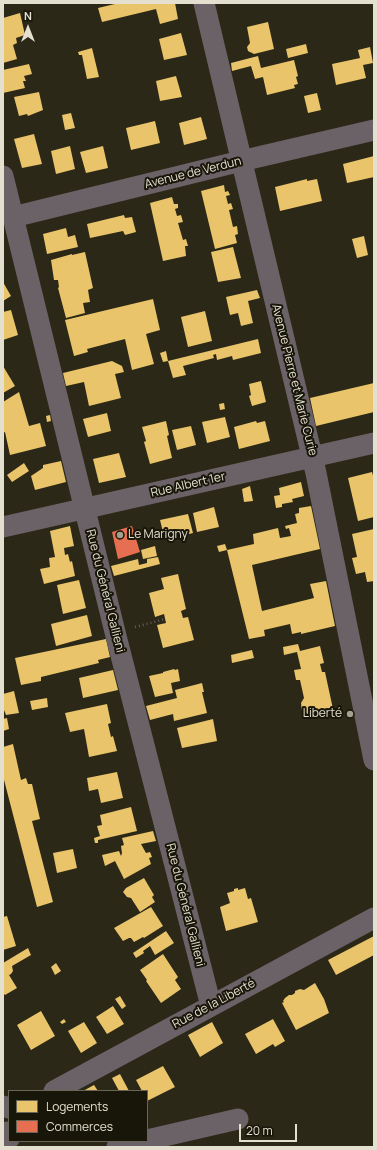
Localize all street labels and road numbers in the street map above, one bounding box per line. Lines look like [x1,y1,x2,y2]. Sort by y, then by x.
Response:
street label: Avenue de Verdun [143,154,243,192]
street label: Avenue Pierre et Marie Curie [268,303,320,457]
street label: Rue Albert 1er [149,469,227,501]
street label: Rue du Général Gallieni [83,528,127,654]
street label: Rue du Général Gallieni [163,842,207,968]
street label: Rue de la Liberté [170,976,258,1032]

